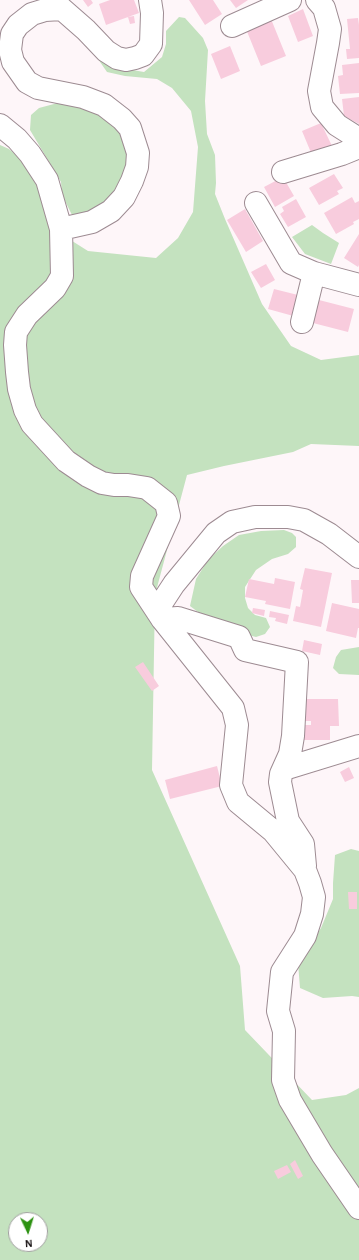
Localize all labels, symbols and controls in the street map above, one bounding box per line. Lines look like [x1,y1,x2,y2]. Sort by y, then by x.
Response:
north arrow [8,1212,48,1252]
text: N [25,1238,33,1249]

